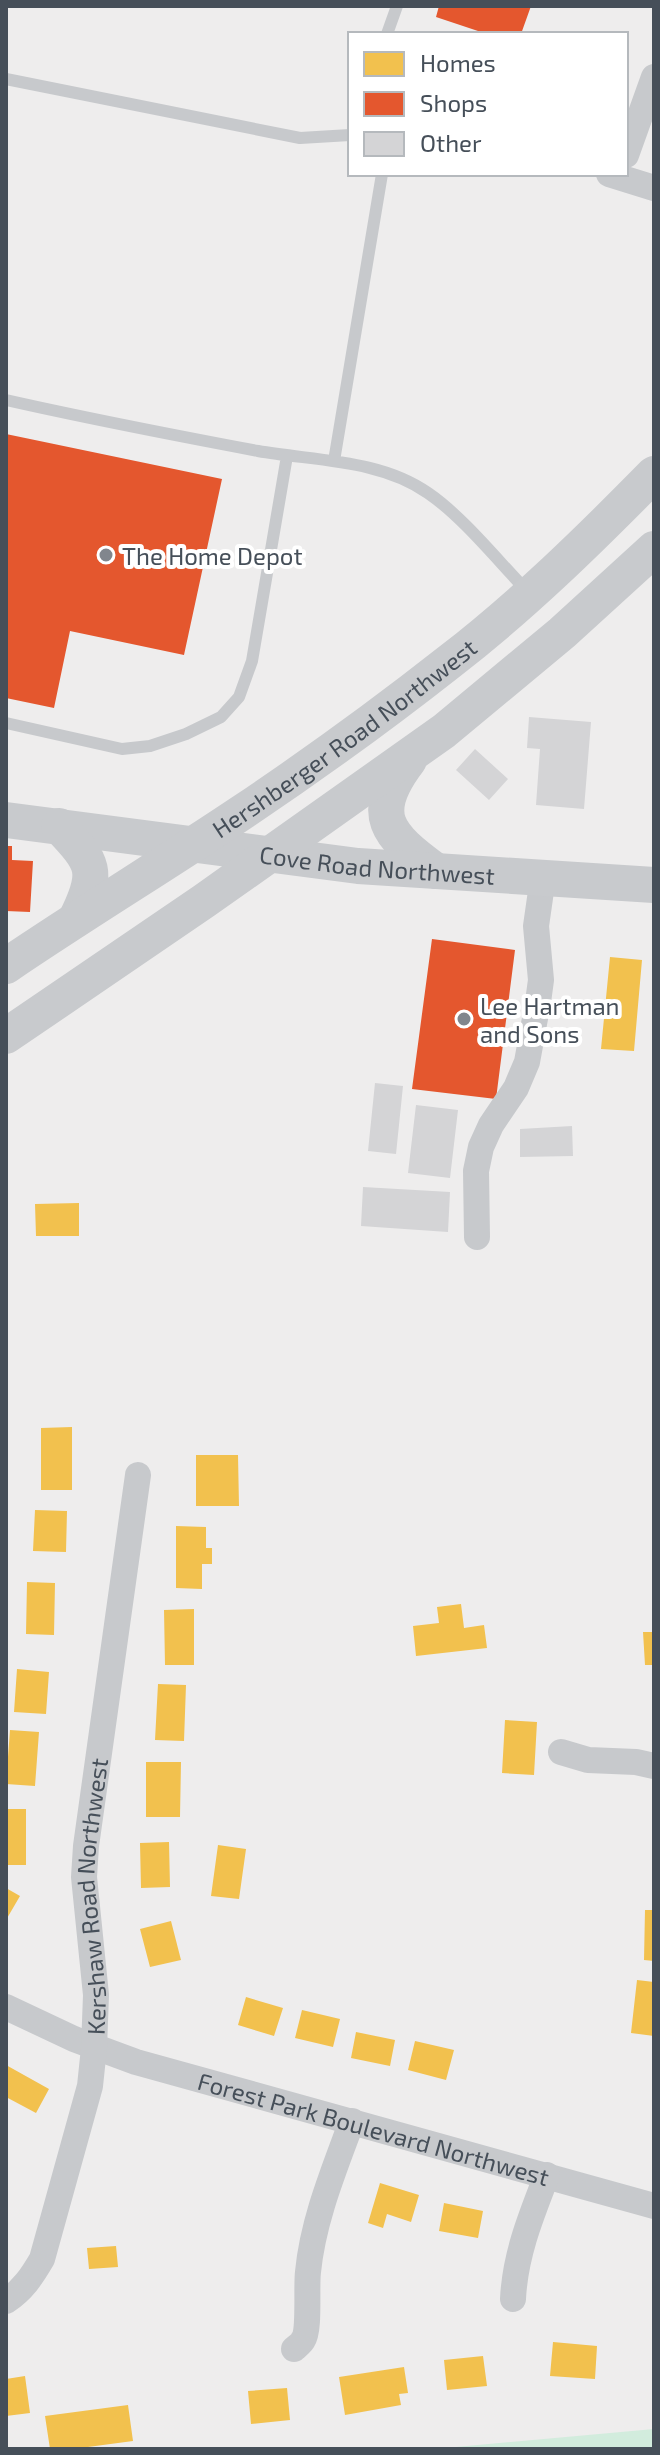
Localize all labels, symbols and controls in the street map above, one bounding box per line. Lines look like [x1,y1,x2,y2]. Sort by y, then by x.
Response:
legend [348,32,628,176]
text: Homes [420,48,496,77]
text: Shops [420,88,487,117]
text: Other [420,128,482,157]
place label: The Home Depot [122,541,303,570]
marker: The Home Depot [97,546,115,564]
street label: Hershberger Road Northwest [206,632,482,843]
street label: Cove Road Northwest [258,839,496,889]
place label: Lee Hartman and Sons [480,991,620,1048]
marker: Lee Hartman and Sons [455,1010,473,1028]
street label: Kershaw Road Northwest [69,1756,113,2035]
street label: Forest Park Boulevard Northwest [195,2065,553,2191]

